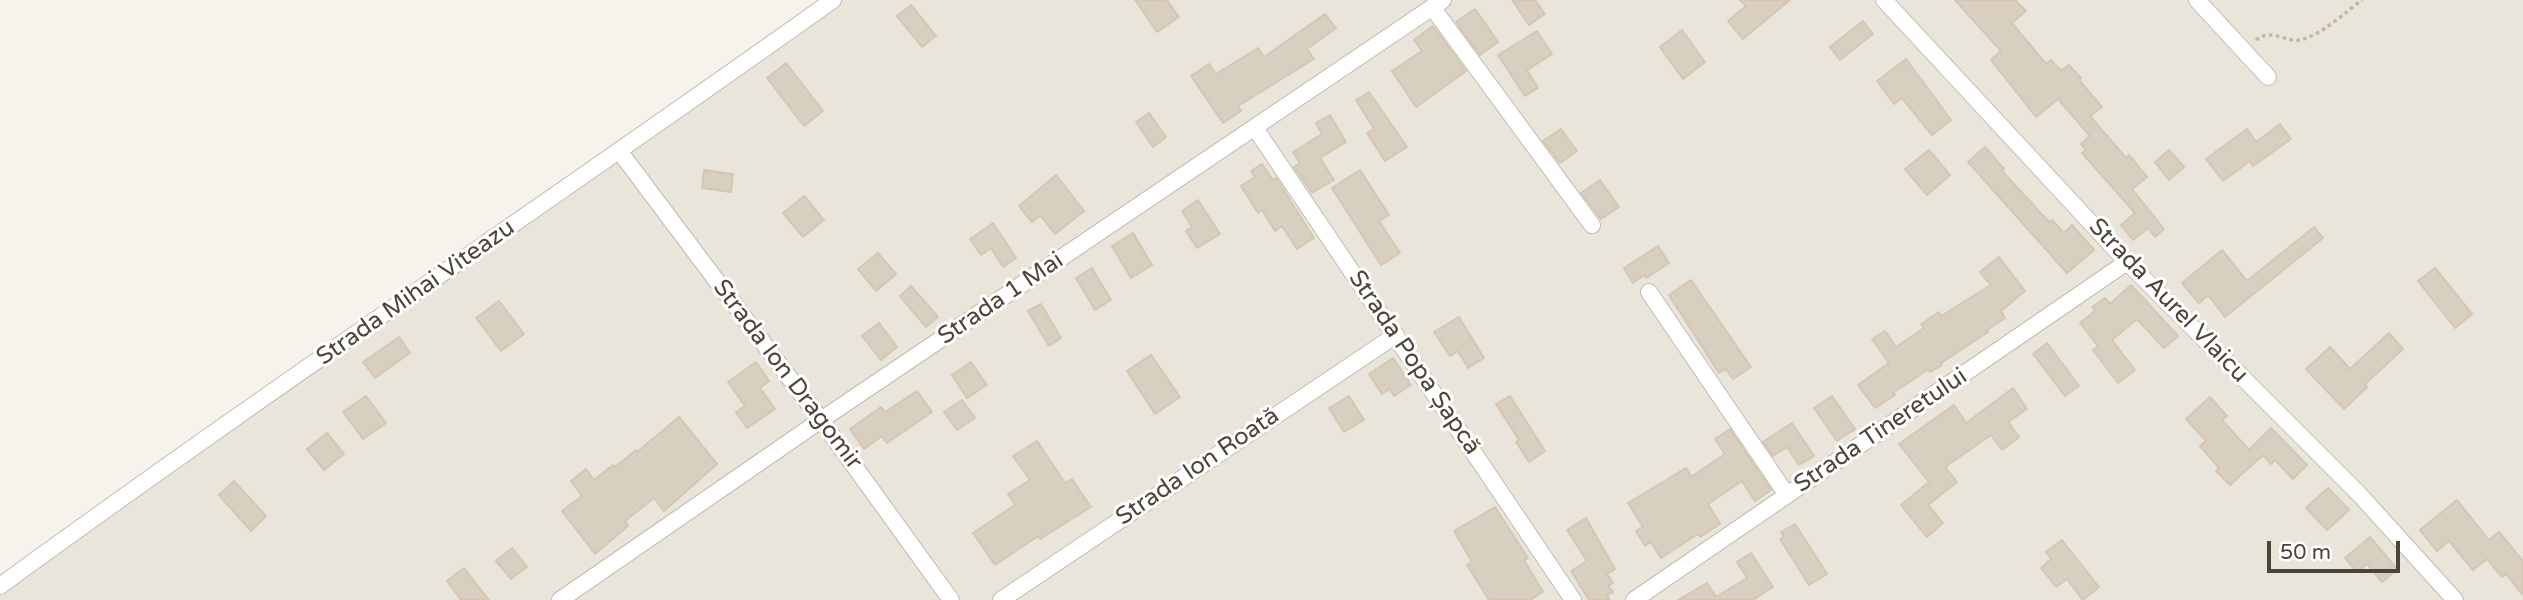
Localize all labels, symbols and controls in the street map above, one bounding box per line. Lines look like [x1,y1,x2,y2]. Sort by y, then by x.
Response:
street label: Strada Aurel Vlaicu [2082,213,2254,389]
street label: Strada Mihai Viteazu [311,214,521,372]
street label: Strada 1 Mai [933,247,1069,351]
street label: Strada Popa Șapcă [1342,265,1486,461]
street label: Strada Ion Dragomir [706,274,868,476]
street label: Strada Tineretului [1789,363,1973,499]
street label: Strada Ion Roată [1111,402,1285,532]
scale bar [2271,526,2404,570]
text: 50 m [2280,540,2331,565]

